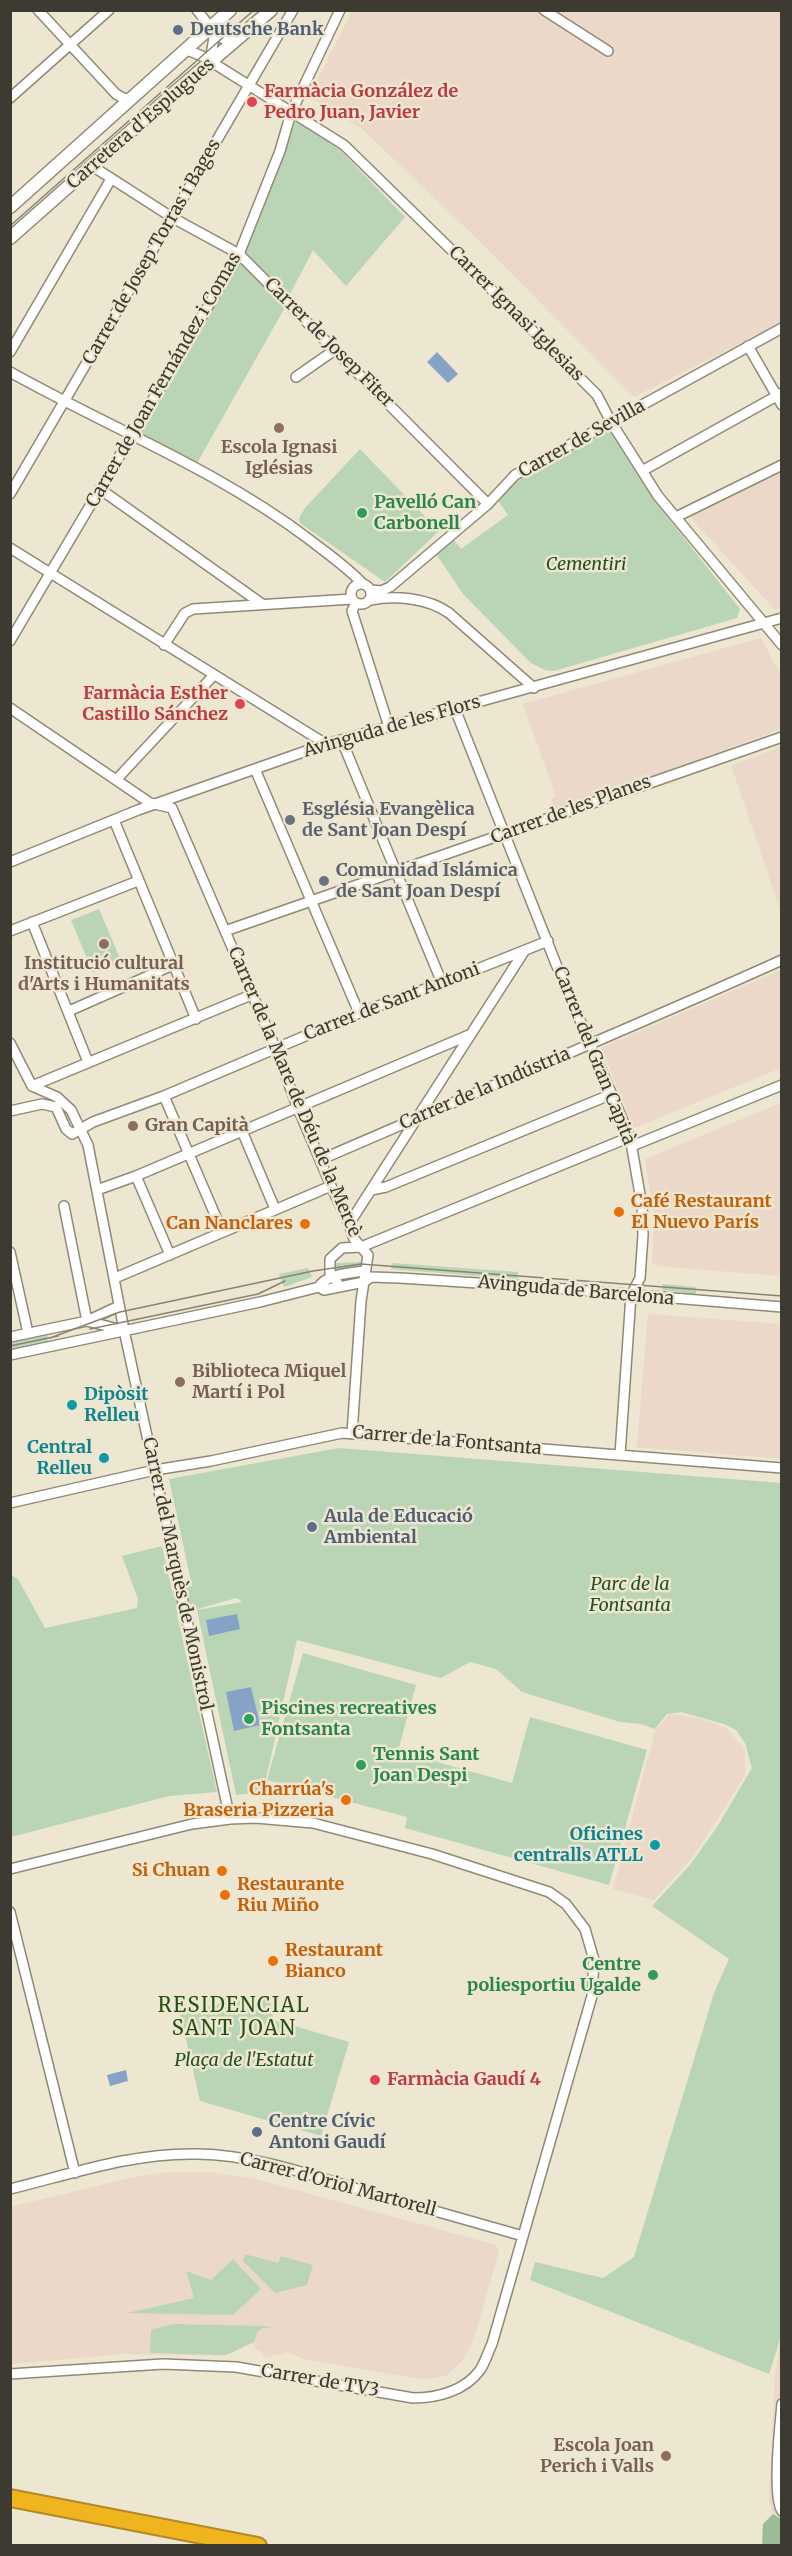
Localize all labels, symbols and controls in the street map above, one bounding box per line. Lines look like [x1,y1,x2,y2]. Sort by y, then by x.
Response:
place label: Deutsche Bank [190,19,324,41]
marker: Deutsche Bank [171,23,185,37]
street label: Carretera d'Esplugues [63,54,219,194]
place label: Farmàcia González de Pedro Juan, Javier [264,81,458,124]
marker: Farmàcia González de Pedro Juan, Javier [245,95,259,109]
street label: Carrer de Josep Torras i Bages [79,136,225,368]
street label: Carrer Ignasi Iglesias [444,242,588,386]
street label: Carrer de Joan Fernández i Comas [82,249,246,511]
street label: Carrer de Josep Fiter [260,274,398,412]
street label: Carrer de Sevilla [515,395,649,483]
marker: Escola Ignasi Iglésias [272,421,286,435]
place label: Escola Ignasi Iglésias [221,437,337,480]
place label: Pavelló Can Carbonell [374,492,476,534]
marker: Pavelló Can Carbonell [355,506,369,520]
park label: Cementiri [546,554,626,576]
place label: Farmàcia Esther Castillo Sánchez [83,683,228,726]
street label: Avinguda de les Flors [301,691,483,763]
marker: Farmàcia Esther Castillo Sánchez [233,697,247,711]
street label: Carrer de les Planes [488,771,654,849]
place label: Església Evangèlica de Sant Joan Despí [302,799,475,842]
marker: Església Evangèlica de Sant Joan Despí [283,813,297,827]
place label: Comunidad Islámica de Sant Joan Despí [336,860,518,902]
marker: Comunidad Islámica de Sant Joan Despí [317,874,331,888]
marker: Institució cultural d'Arts i Humanitats [97,937,111,951]
street label: Carrer de la Mare de Déu de la Mercè [223,944,365,1240]
place label: Institució cultural d'Arts i Humanitats [18,953,190,996]
street label: Carrer de Sant Antoni [301,958,483,1046]
street label: Carrer del Gran Capità [548,964,640,1148]
street label: Carrer de la Indústria [396,1043,574,1135]
place label: Gran Capità [145,1115,249,1137]
marker: Gran Capità [126,1119,140,1133]
place label: Café Restaurant El Nuevo París [631,1191,772,1234]
marker: Café Restaurant El Nuevo París [612,1205,626,1219]
place label: Can Nanclares [166,1213,293,1235]
marker: Can Nanclares [298,1217,312,1231]
street label: Avinguda de Barcelona [477,1272,675,1310]
place label: Biblioteca Miquel Martí i Pol [192,1361,346,1404]
marker: Biblioteca Miquel Martí i Pol [173,1375,187,1389]
place label: Dipòsit Relleu [84,1384,148,1426]
marker: Dipòsit Relleu [65,1398,79,1412]
street label: Carrer de la Fontsanta [351,1422,543,1460]
street label: Carrer del Marquès de Monistrol [137,1435,217,1713]
place label: Central Relleu [27,1437,92,1480]
marker: Central Relleu [97,1451,111,1465]
place label: Aula de Educació Ambiental [324,1506,473,1549]
marker: Aula de Educació Ambiental [305,1520,319,1534]
park label: Parc de la Fontsanta [589,1574,671,1616]
place label: Piscines recreatives Fontsanta [261,1698,437,1740]
marker: Piscines recreatives Fontsanta [242,1712,256,1726]
place label: Tennis Sant Joan Despi [373,1744,480,1786]
marker: Tennis Sant Joan Despi [354,1758,368,1772]
place label: Charrúa's Braseria Pizzeria [183,1779,334,1822]
marker: Charrúa's Braseria Pizzeria [339,1793,353,1807]
place label: Oficines centralls ATLL [514,1824,643,1866]
marker: Oficines centralls ATLL [648,1838,662,1852]
place label: Si Chuan [132,1860,210,1882]
marker: Si Chuan [215,1864,229,1878]
place label: Restaurante Riu Miño [237,1874,344,1916]
marker: Restaurante Riu Miño [218,1888,232,1902]
place label: Restaurant Bianco [285,1940,383,1982]
marker: Restaurant Bianco [266,1954,280,1968]
place label: Centre poliesportiu Ugalde [467,1954,641,1996]
marker: Centre poliesportiu Ugalde [646,1968,660,1982]
district label: RESIDENCIAL SANT JOAN [158,1994,310,2041]
park label: Plaça de l'Estatut [175,2050,313,2072]
place label: Farmàcia Gaudí 4 [387,2069,541,2091]
marker: Farmàcia Gaudí 4 [368,2073,382,2087]
place label: Centre Cívic Antoni Gaudí [269,2111,386,2154]
marker: Centre Cívic Antoni Gaudí [250,2125,264,2139]
street label: Carrer d'Oriol Martorell [238,2148,438,2222]
street label: Carrer de TV3 [259,2360,381,2402]
place label: Escola Joan Perich i Valls [540,2435,654,2478]
marker: Escola Joan Perich i Valls [659,2449,673,2463]

